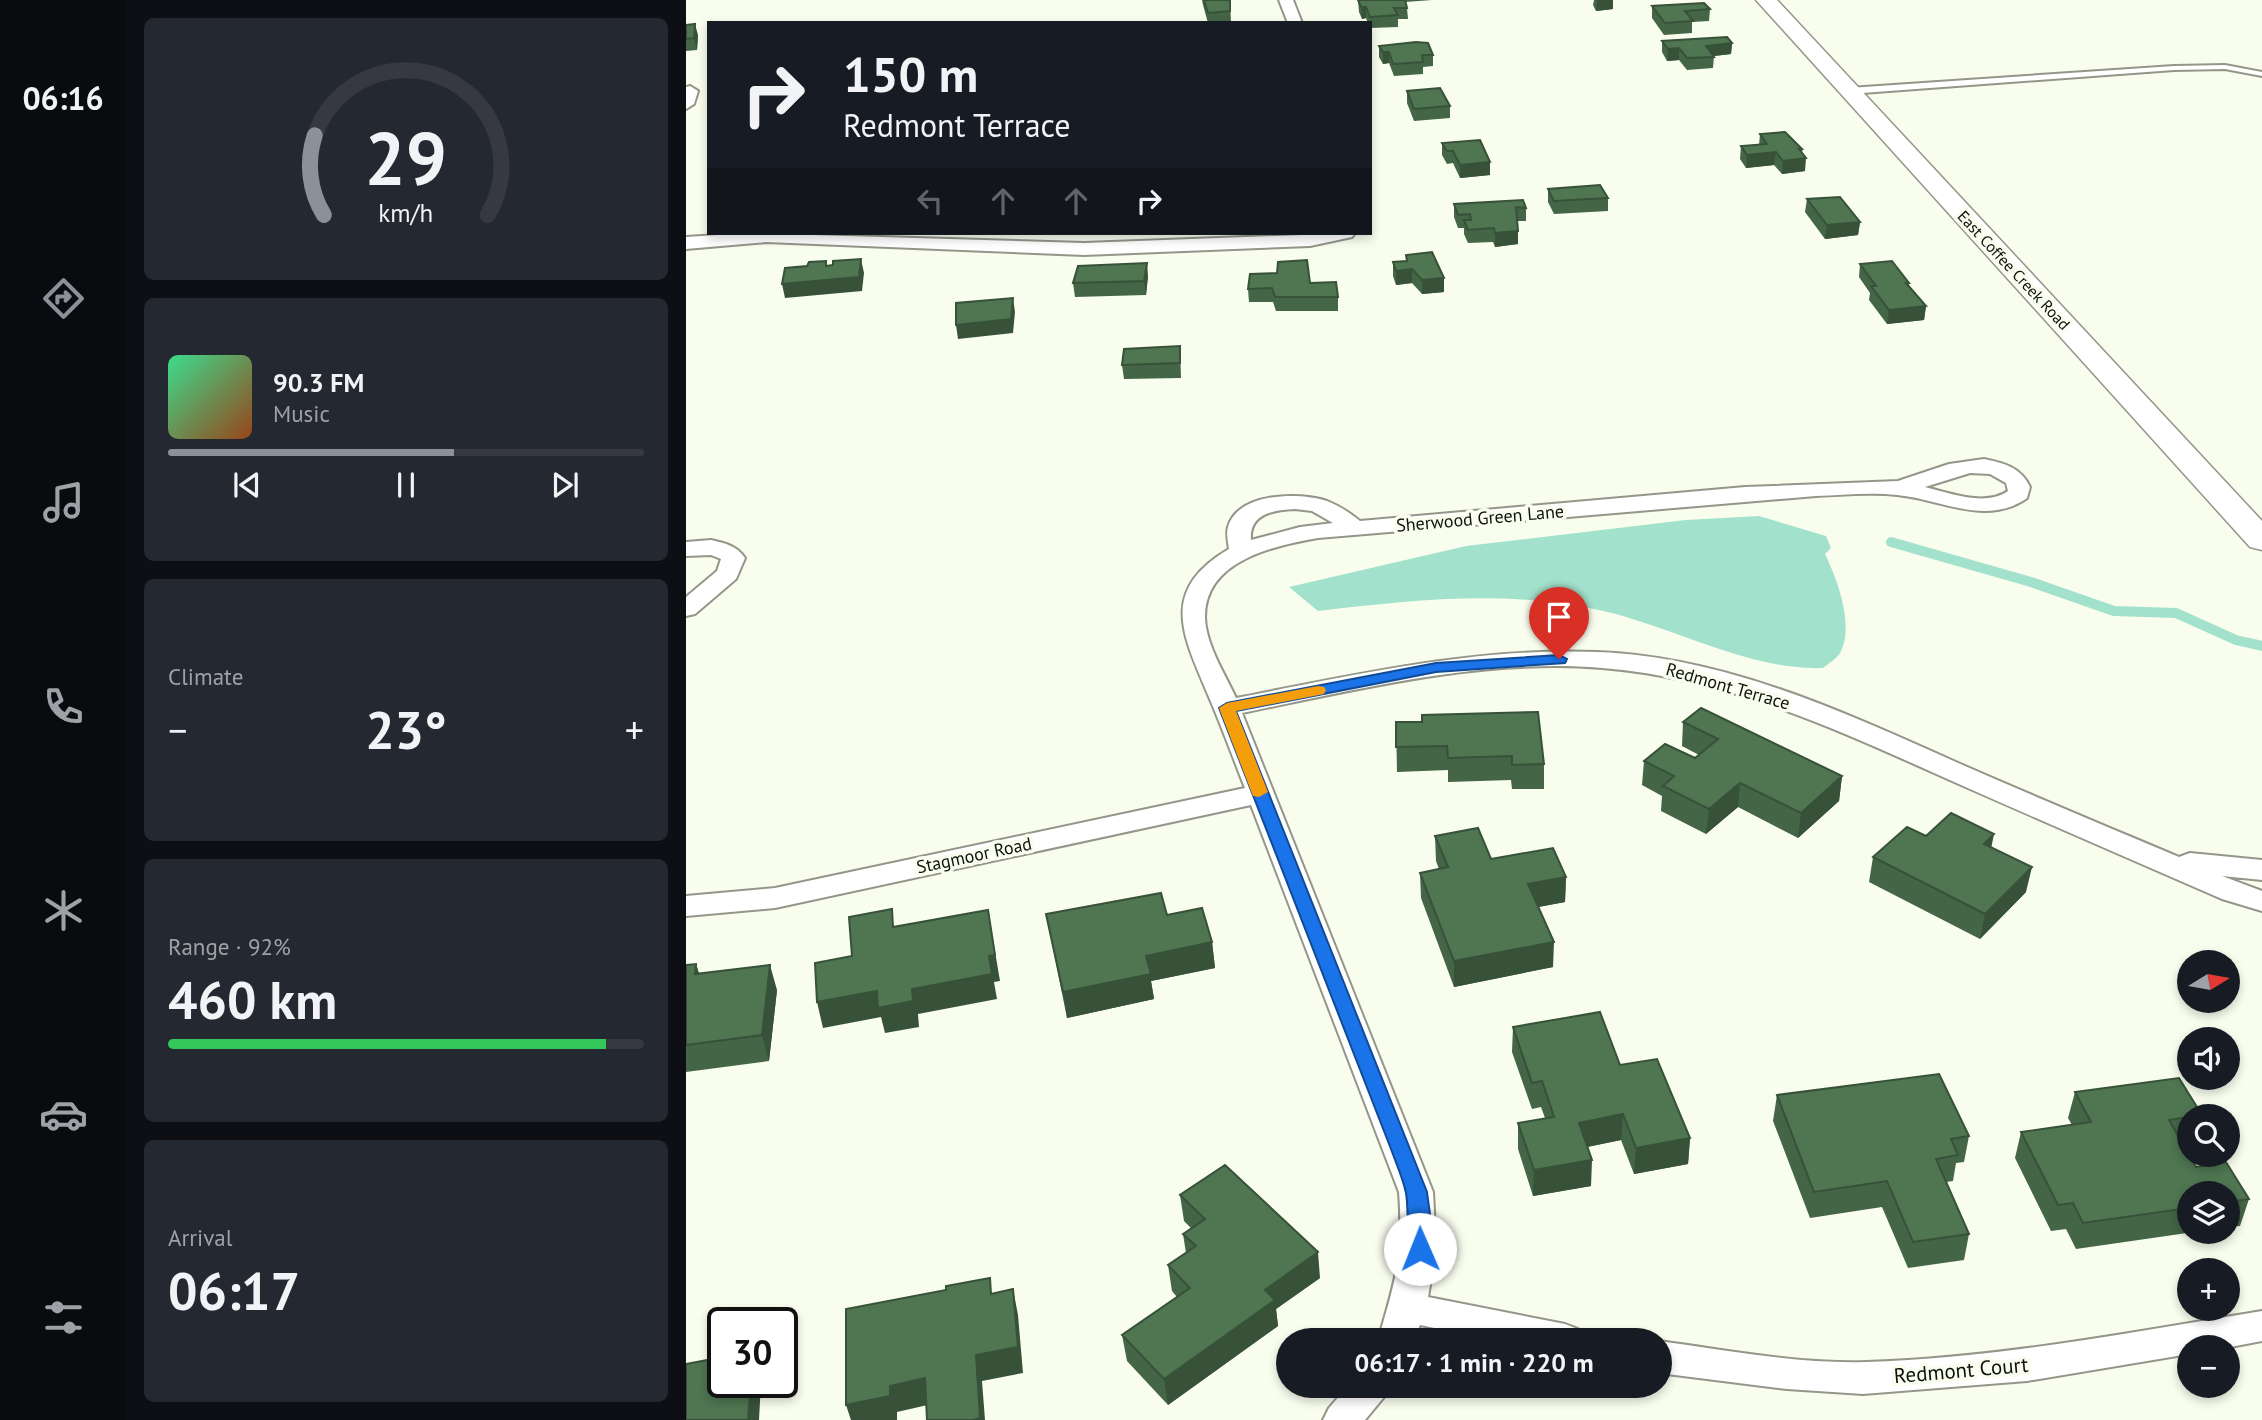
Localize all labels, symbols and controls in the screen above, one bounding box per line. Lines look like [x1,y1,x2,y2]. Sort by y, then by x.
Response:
text: 150 m [843,42,978,106]
icon: right [728,49,819,140]
text: 06:16 [22,77,104,119]
text: Redmont Terrace [843,104,1071,146]
text: 29 [365,112,447,206]
icon: left [911,182,949,220]
icon: ahead [984,182,1022,220]
icon: ahead [1057,182,1095,220]
icon: right [1130,182,1168,220]
text: km/h [379,197,433,229]
street label: East Coffee Creek Road [1953,206,2075,334]
icon: directions [39,274,88,323]
text: 90.3 FM [273,366,364,399]
text: Music [273,399,330,428]
icon: previous [228,466,266,504]
icon: pause [387,466,425,504]
icon: next [546,466,584,504]
icon: music [39,478,88,527]
street label: Sherwood Green Lane [1395,499,1565,537]
pin [1529,587,1589,659]
icon: arrive [1540,598,1578,636]
street label: Redmont Terrace [1663,657,1793,715]
text: Climate [168,662,243,691]
icon: phone [39,682,88,731]
text: 23° [365,696,447,763]
text: − [168,705,187,754]
text: + [625,705,644,754]
street label: Stagmoor Road [914,832,1034,878]
icon: climate [39,886,88,935]
text: Range · 92% [168,932,291,961]
north arrow [2177,950,2240,1013]
map controls [2177,950,2240,1398]
text: 460 km [168,966,337,1033]
button: sound [2177,1027,2240,1090]
icon: car [39,1090,88,1139]
button: search [2177,1104,2240,1167]
button: layers [2177,1181,2240,1244]
position arrow [1383,1212,1457,1286]
text: Arrival [168,1223,232,1252]
text: 06:17 [168,1257,300,1324]
button: + [2177,1258,2240,1321]
icon: filters [39,1293,88,1342]
speed limit sign: 30 [707,1307,798,1398]
button: − [2177,1335,2240,1398]
text: 06:17 · 1 min · 220 m [1354,1346,1594,1379]
street label: Redmont Court [1893,1351,2029,1389]

